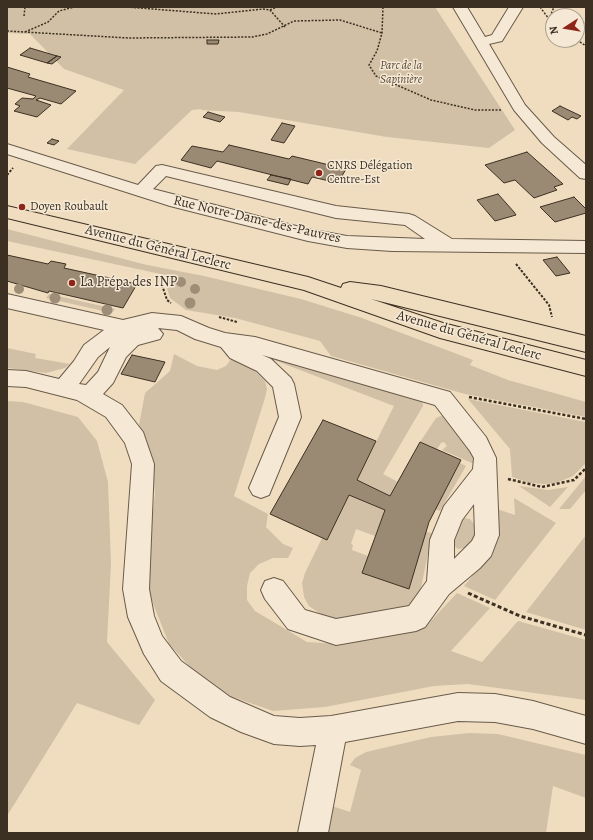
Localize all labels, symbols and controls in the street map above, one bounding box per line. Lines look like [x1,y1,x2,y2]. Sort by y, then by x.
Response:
north arrow [545,8,585,48]
text: N [546,25,562,36]
park label: Parc de la Sapinière [380,59,422,87]
place label: CNRS Délégation Centre-Est [327,159,413,187]
marker: CNRS Délégation Centre-Est [314,168,324,178]
street label: Rue Notre-Dame-des-Pauvres [172,193,342,247]
place label: Doyen Roubault [30,200,108,214]
marker: Doyen Roubault [17,202,27,212]
street label: Avenue du Général Leclerc [83,222,233,274]
place label: La Prépa des INP [80,275,177,291]
marker: La Prépa des INP [67,278,77,288]
street label: Avenue du Général Leclerc [395,307,543,365]

